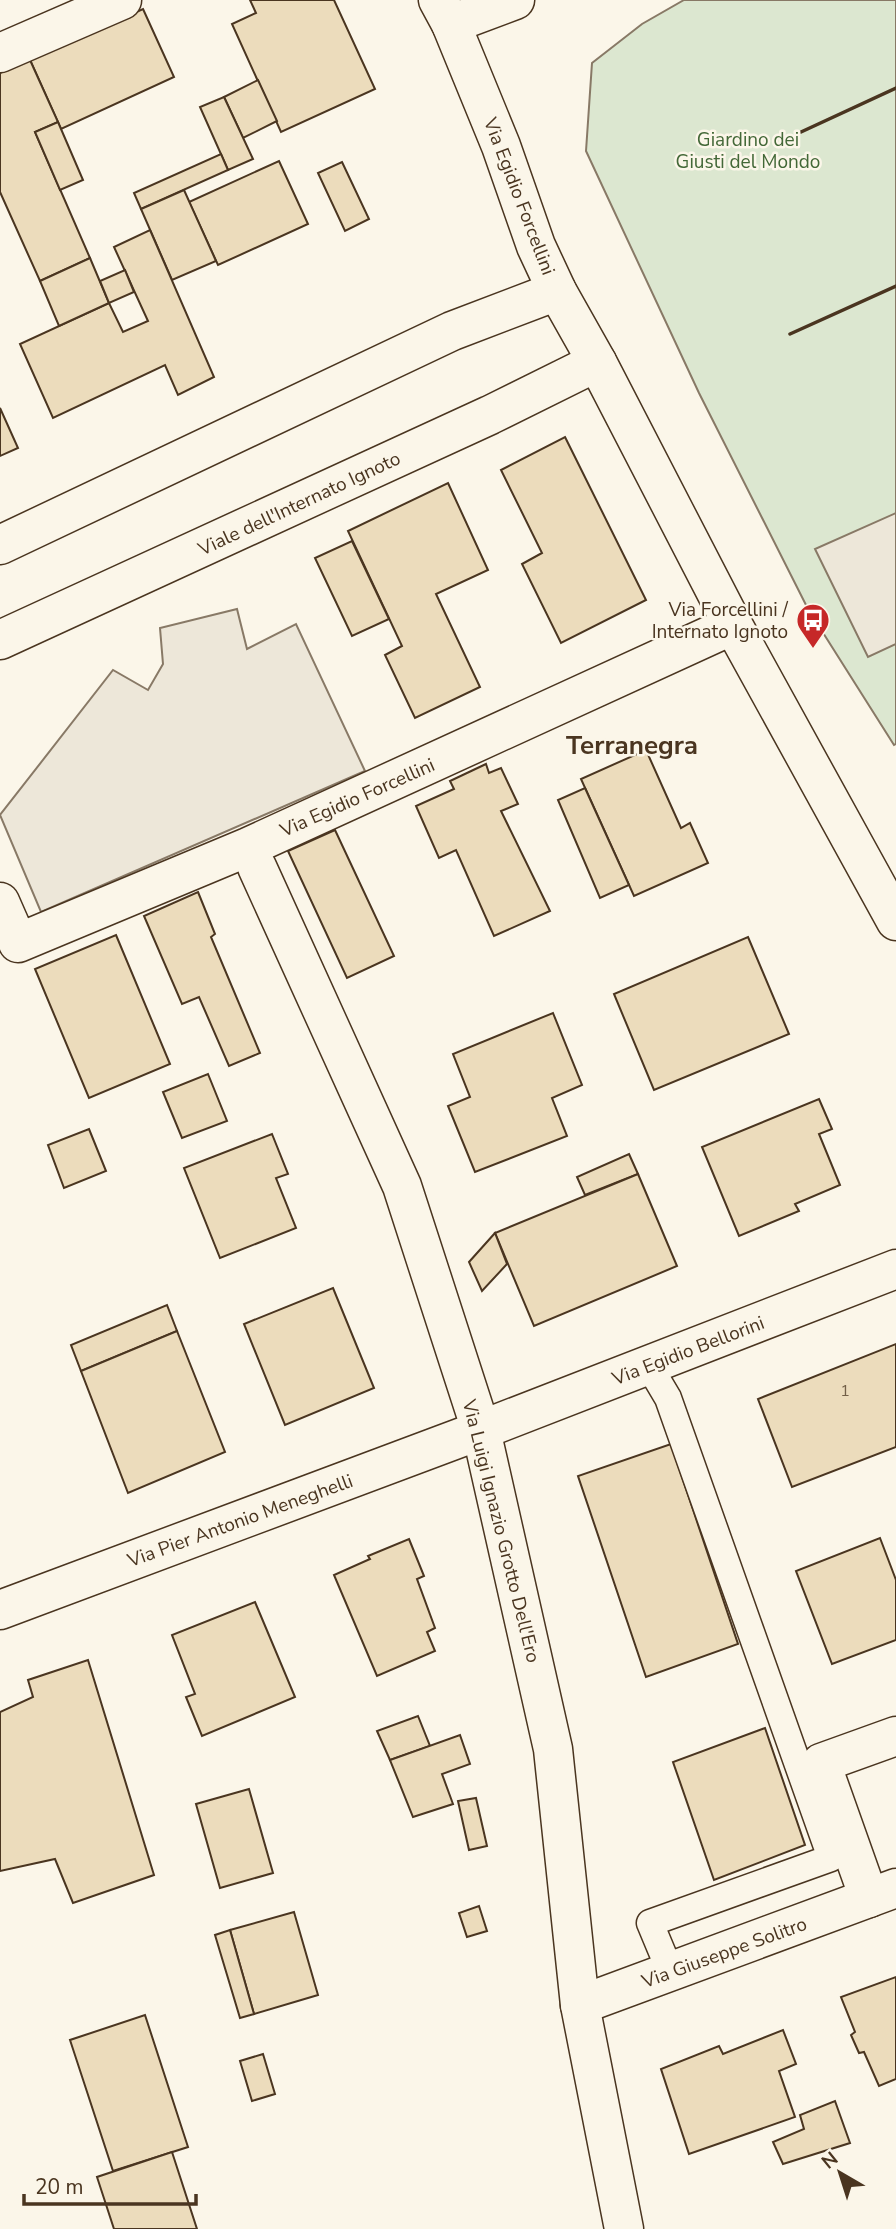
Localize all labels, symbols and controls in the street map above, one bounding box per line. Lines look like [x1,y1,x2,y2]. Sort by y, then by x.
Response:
street label: Via Egidio Forcellini [477,113,561,279]
park label: Giardino dei Giusti del Mondo [676,127,820,175]
street label: Viale dell'Internato Ignoto [193,446,405,563]
place label: Via Forcellini / Internato Ignoto [652,597,789,645]
bus stop icon: Via Forcellini / Internato Ignoto [794,601,832,650]
district label: Terranegra [566,728,698,763]
street label: Via Egidio Forcellini [275,752,439,844]
street label: Via Egidio Bellorini [608,1310,768,1392]
house number: 1 [840,1380,850,1402]
street label: Via Luigi Ignazio Grotto Dell'Ero [455,1396,546,1665]
street label: Via Pier Antonio Meneghelli [123,1468,357,1574]
street label: Via Giuseppe Solitro [637,1911,810,1995]
north arrow [805,2138,875,2208]
text: N [816,2146,844,2175]
scale bar [24,2162,196,2206]
text: 20 m [35,2173,84,2201]

